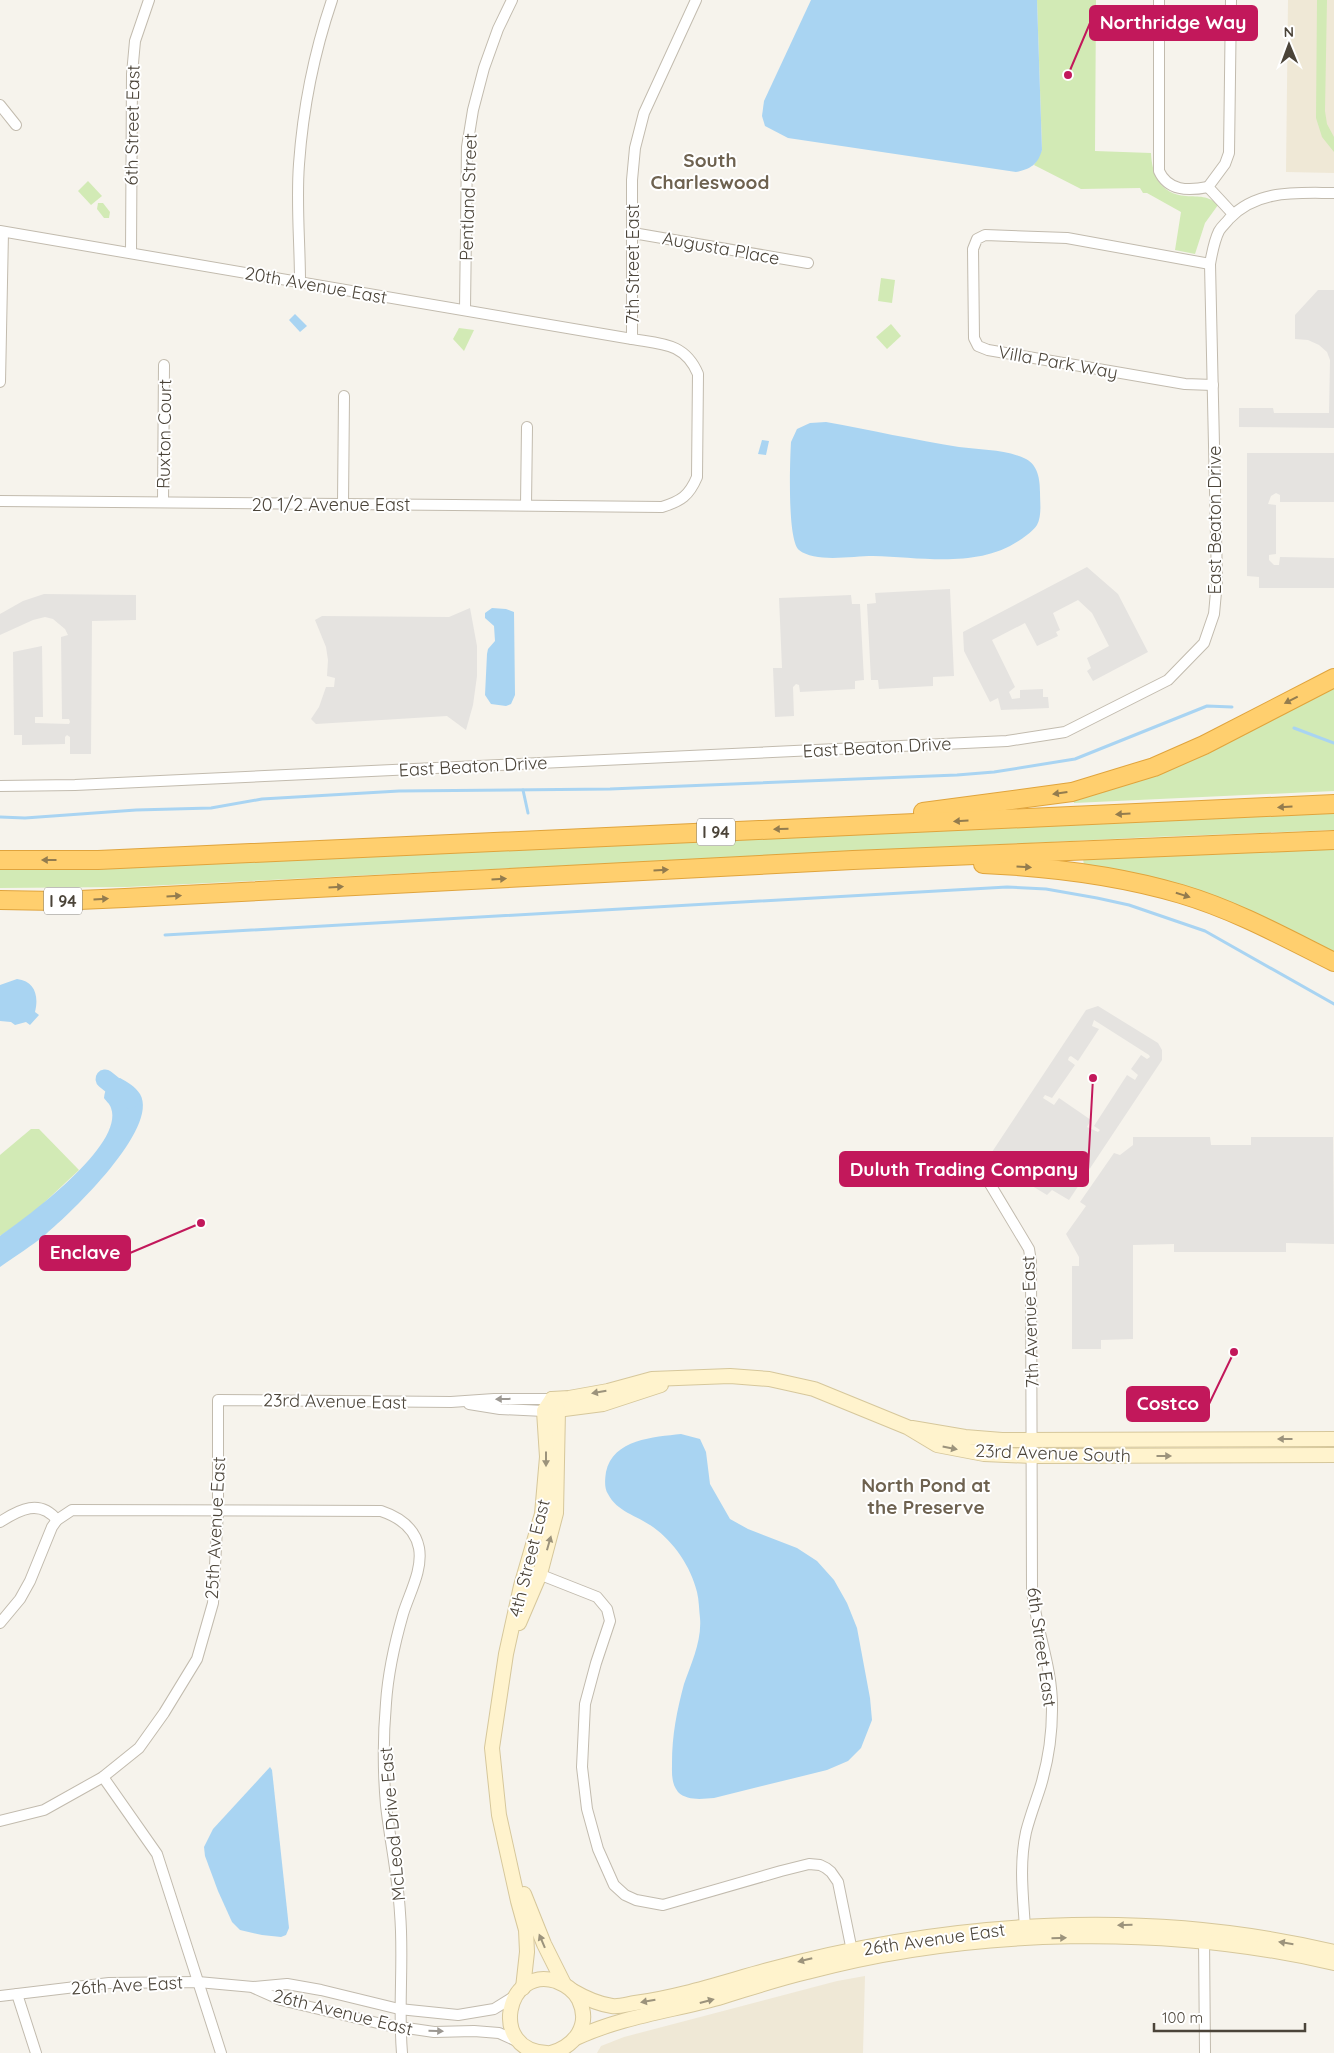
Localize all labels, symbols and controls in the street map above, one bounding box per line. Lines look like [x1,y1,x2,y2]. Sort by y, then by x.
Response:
callout: Northridge Way [1090,6,1257,40]
text: Northridge Way [1100,10,1246,34]
north arrow [1264,20,1314,70]
text: N [1283,23,1294,41]
street label: 6th Street East [119,64,145,186]
street label: Pentland Street [454,133,482,261]
district label: South Charleswood [651,148,769,194]
street label: 7th Street East [621,204,644,324]
street label: Augusta Place [661,226,781,270]
street label: 20th Avenue East [243,261,389,309]
street label: Villa Park Way [996,340,1120,384]
street label: Ruxton Court [152,379,176,489]
street label: East Beaton Drive [1203,446,1226,594]
street label: 20 1/2 Avenue East [252,493,410,516]
one-way arrow [1283,696,1298,704]
street label: East Beaton Drive [802,732,952,762]
street label: East Beaton Drive [398,751,548,781]
one-way arrow [1052,789,1068,797]
one-way arrow [1277,803,1293,811]
one-way arrow [1115,810,1131,818]
one-way arrow [952,817,968,825]
road number: I 94 [697,819,735,846]
one-way arrow [773,825,789,833]
one-way arrow [41,856,57,864]
one-way arrow [1016,863,1032,871]
one-way arrow [653,866,669,874]
one-way arrow [491,874,507,882]
one-way arrow [329,883,345,891]
road number: I 94 [44,888,82,914]
one-way arrow [166,891,182,899]
one-way arrow [1176,892,1191,900]
one-way arrow [93,895,109,903]
callout: Duluth Trading Company [840,1152,1088,1186]
text: Duluth Trading Company [850,1157,1078,1181]
callout: Enclave [40,1236,130,1270]
text: Enclave [50,1240,120,1264]
street label: 7th Avenue East [1016,1255,1044,1389]
callout: Costco [1127,1387,1209,1421]
street label: 23rd Avenue East [263,1388,407,1414]
one-way arrow [591,1389,607,1397]
text: Costco [1137,1391,1199,1415]
one-way arrow [495,1395,511,1403]
one-way arrow [1277,1435,1293,1443]
street label: 23rd Avenue South [975,1439,1131,1467]
one-way arrow [942,1444,958,1452]
one-way arrow [542,1452,550,1468]
one-way arrow [1157,1452,1173,1460]
street label: 25th Avenue East [200,1456,230,1600]
district label: North Pond at the Preserve [861,1473,991,1519]
street label: 4th Street East [503,1497,555,1619]
one-way arrow [546,1536,554,1551]
street label: 6th Street East [1022,1586,1062,1708]
street label: McLeod Drive East [374,1746,410,1902]
street label: 26th Avenue East [862,1918,1006,1960]
one-way arrow [1117,1921,1133,1929]
one-way arrow [1051,1933,1067,1941]
one-way arrow [538,1934,546,1948]
one-way arrow [1278,1938,1294,1946]
one-way arrow [798,1956,813,1964]
street label: 26th Ave East [70,1971,184,1999]
street label: 26th Avenue East [271,1984,415,2040]
one-way arrow [699,1996,714,2004]
one-way arrow [639,1998,655,2006]
scale bar [1154,2000,1305,2032]
text: 100 m [1162,2008,1203,2027]
one-way arrow [428,2028,444,2036]

